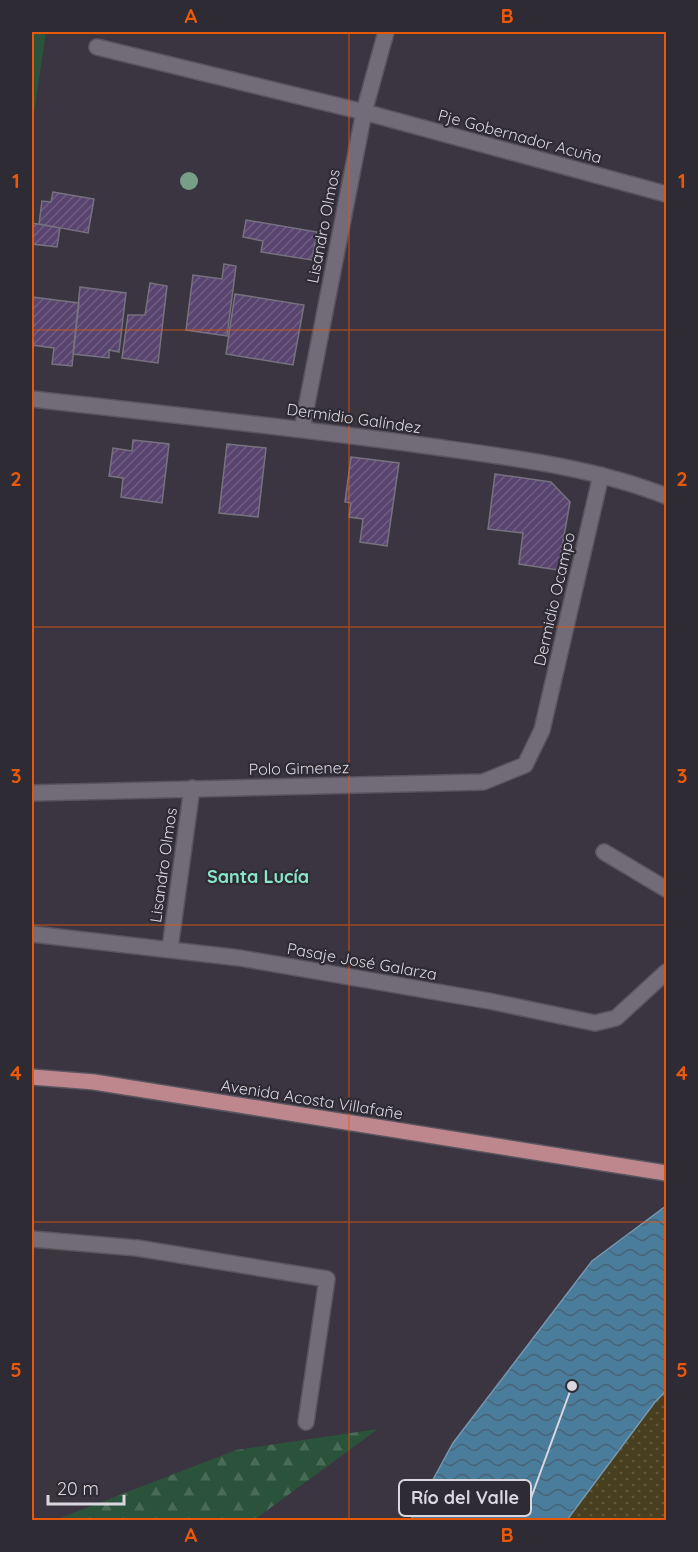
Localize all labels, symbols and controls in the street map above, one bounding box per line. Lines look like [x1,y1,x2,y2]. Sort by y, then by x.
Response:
text: A [185,3,198,28]
text: B [500,3,514,28]
street label: Pje Gobernador Acuña [436,105,604,167]
street label: Lisandro Olmos [302,167,344,285]
text: 1 [12,168,20,193]
text: 1 [678,168,686,193]
street label: Dermidio Galíndez [285,399,423,437]
text: 2 [10,466,22,491]
text: 2 [676,466,688,491]
street label: Dermidio Ocampo [529,530,579,668]
street label: Polo Gimenez [248,757,350,779]
text: 3 [11,763,21,788]
text: 3 [677,763,687,788]
street label: Lisandro Olmos [145,806,181,924]
district label: Santa Lucía [207,865,309,888]
street label: Pasaje José Galarza [285,938,439,984]
text: 4 [10,1060,22,1085]
text: 4 [676,1060,688,1085]
street label: Avenida Acosta Villafañe [220,1075,404,1123]
text: 5 [10,1357,22,1382]
text: 5 [676,1357,688,1382]
scale bar [48,1468,124,1506]
text: 20 m [57,1477,99,1500]
callout: Río del Valle [399,1480,531,1516]
text: Río del Valle [411,1486,519,1509]
text: A [185,1522,198,1547]
text: B [500,1522,514,1547]

